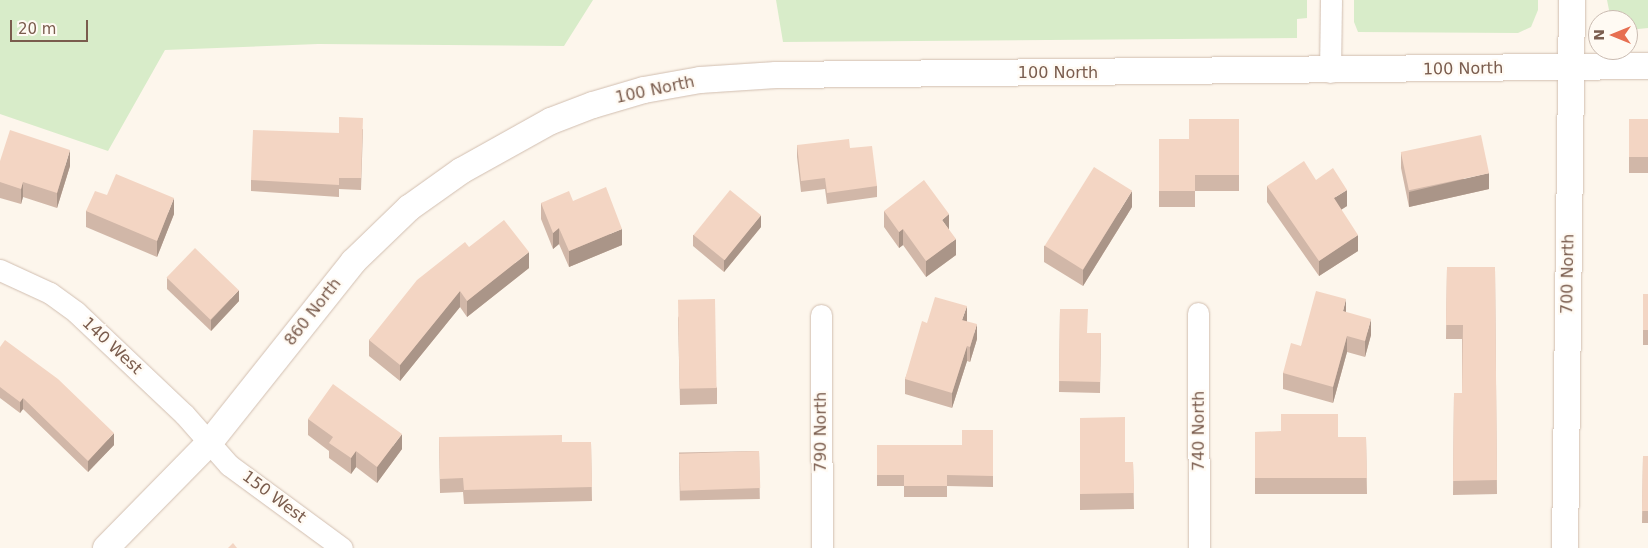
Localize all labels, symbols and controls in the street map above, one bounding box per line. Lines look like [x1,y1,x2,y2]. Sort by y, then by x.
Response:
scale bar [12,10,90,42]
north arrow [1588,10,1638,60]
text: 20 m [18,20,56,38]
text: N [1591,29,1607,41]
street label: 100 North [1423,59,1503,79]
street label: 100 North [1018,63,1098,83]
street label: 100 North [614,72,696,108]
street label: 700 North [1558,234,1578,314]
street label: 860 North [281,274,345,350]
street label: 140 West [78,313,146,379]
street label: 740 North [1189,391,1209,471]
street label: 790 North [811,392,831,472]
street label: 150 West [238,467,310,527]

